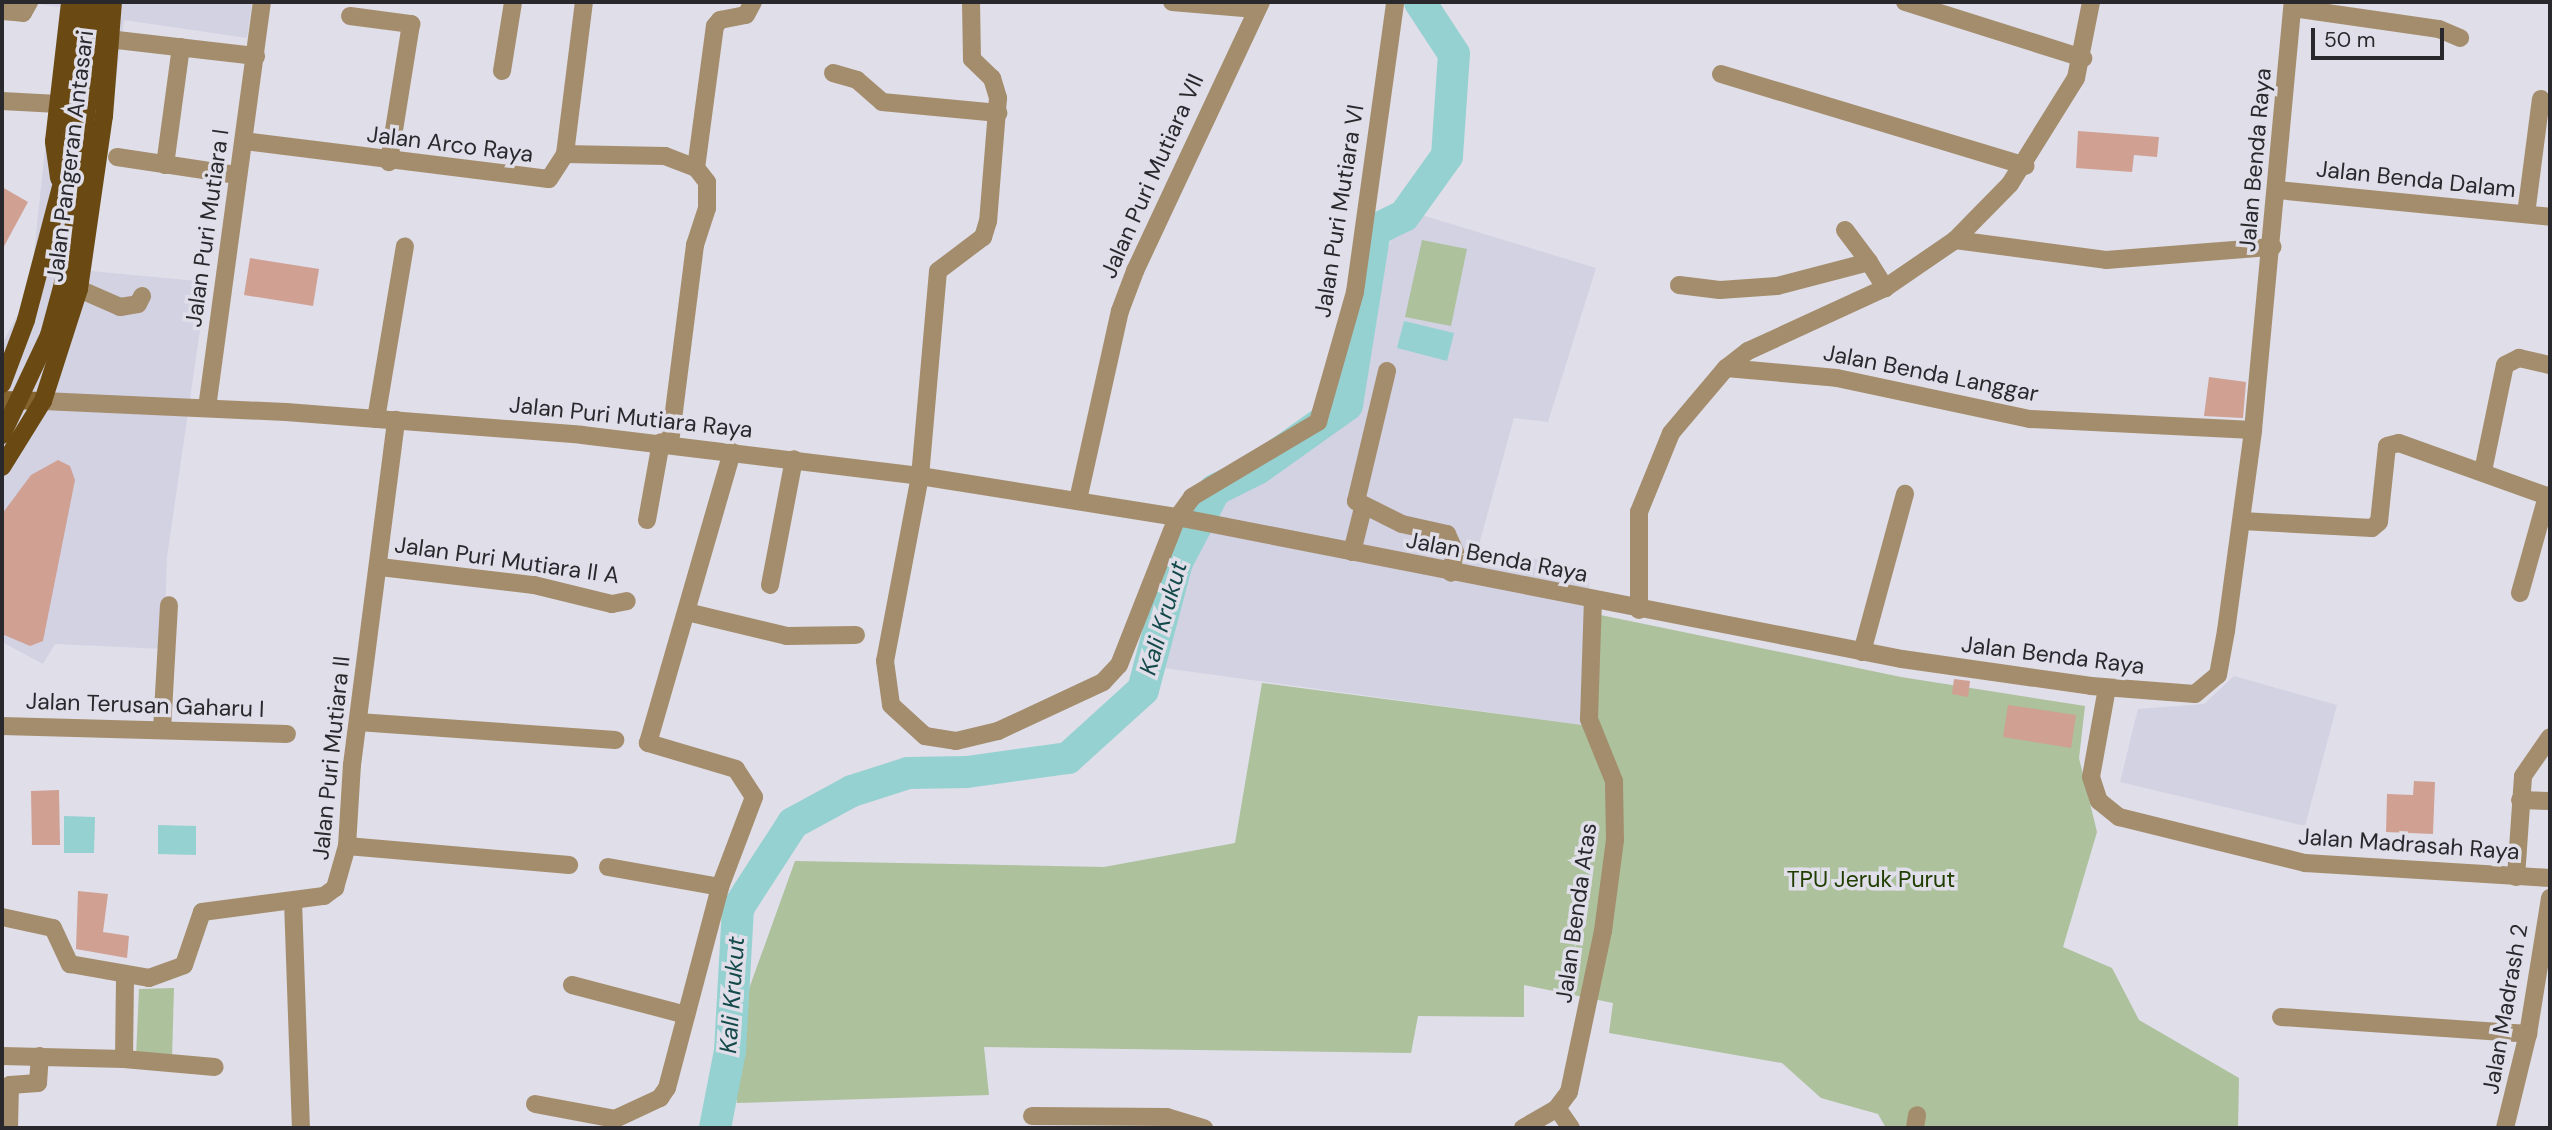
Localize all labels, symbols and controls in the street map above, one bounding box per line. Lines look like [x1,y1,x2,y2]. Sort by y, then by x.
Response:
scale bar [2314,14,2447,58]
text: 50 m [2324,26,2375,54]
street label: Jalan Pangeran Antasari [41,29,99,283]
street label: Jalan Benda Raya [2233,67,2277,253]
street label: Jalan Puri Mutiara VII [1095,70,1209,282]
street label: Jalan Puri Mutiara VI [1309,103,1369,319]
street label: Jalan Arco Raya [365,120,535,168]
street label: Jalan Puri Mutiara I [179,127,235,329]
street label: Jalan Benda Dalam [2315,155,2517,203]
street label: Jalan Benda Langgar [1821,339,2041,407]
street label: Jalan Puri Mutiara Raya [508,390,754,444]
street label: Jalan Benda Raya [1404,526,1590,588]
street label: Jalan Puri Mutiara II A [393,531,621,589]
water label: Kali Krukut [1133,558,1193,678]
street label: Jalan Benda Raya [1960,630,2146,680]
street label: Jalan Puri Mutiara II [307,655,355,861]
street label: Jalan Terusan Gaharu I [25,687,265,723]
street label: Jalan Benda Atas [1550,821,1602,1005]
street label: Jalan Madrasah Raya [2297,822,2521,866]
park label: TPU Jeruk Purut [1787,865,1955,893]
street label: Jalan Madrash 2 [2476,922,2534,1096]
water label: Kali Krukut [714,936,750,1054]

